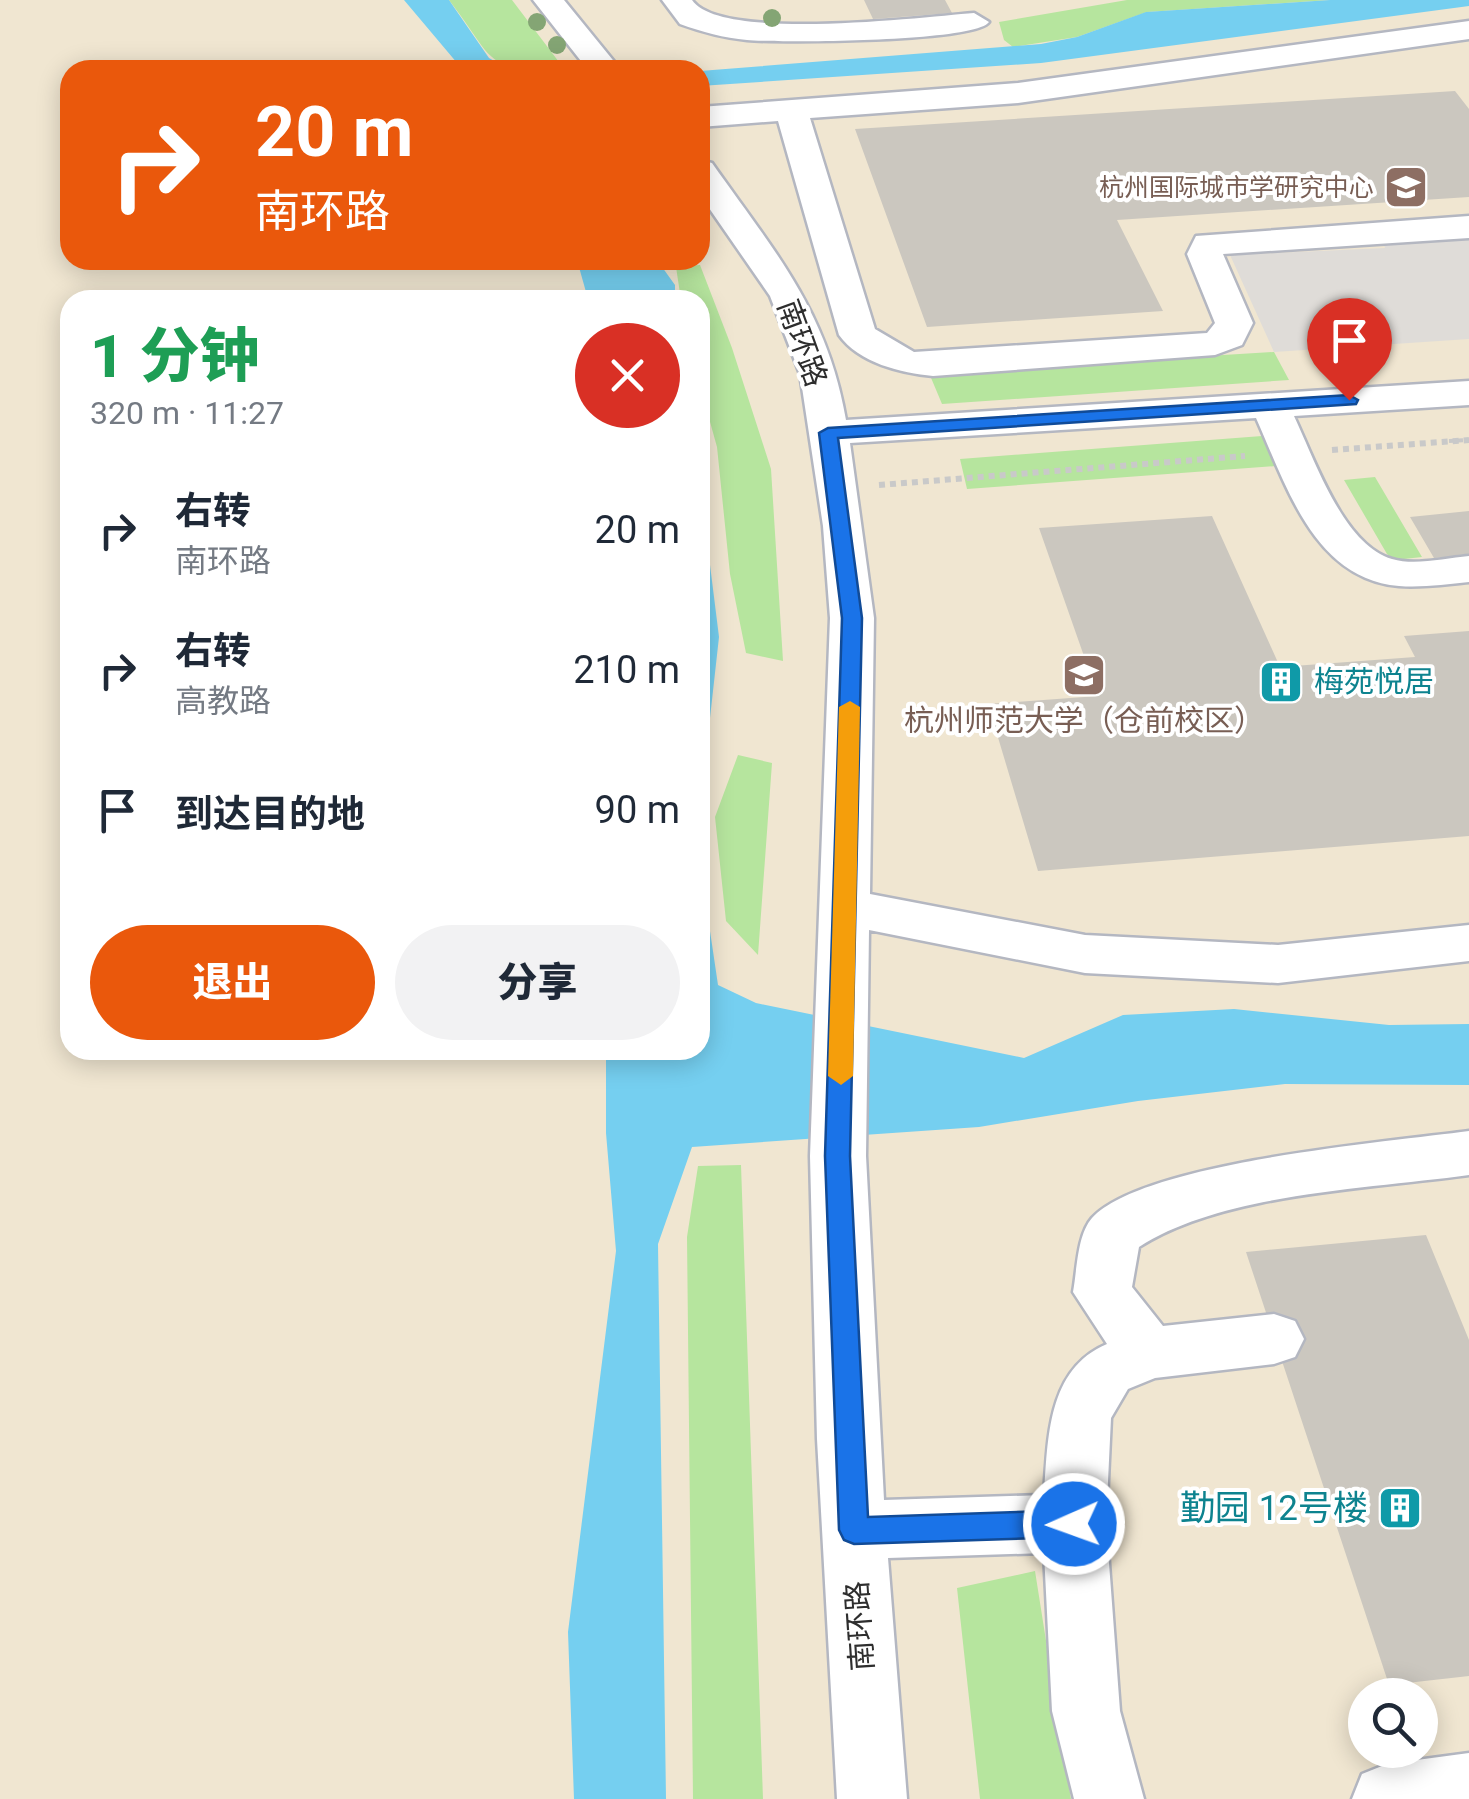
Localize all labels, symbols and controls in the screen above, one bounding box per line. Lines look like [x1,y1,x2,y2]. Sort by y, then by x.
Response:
text: 20 m [255,91,413,173]
icon: right [90,100,220,230]
school or university icon: 杭州国际城市学研究中心 [1383,164,1429,210]
place label: 杭州国际城市学研究中心 [1099,173,1374,202]
text: 南环路 [255,185,390,238]
street label: 南环路 [771,295,834,391]
pin [1307,298,1392,401]
icon: arrive [1322,313,1377,368]
text: 1 分钟 [90,321,260,392]
button: close [575,323,680,428]
text: 320 m · 11:27 [90,394,284,432]
text: 右转 [175,489,251,533]
icon: right [90,503,145,558]
text: 20 m [595,508,680,552]
text: 南环路 [175,542,271,580]
text: 右转 [175,629,251,673]
icon: right [90,643,145,698]
text: 210 m [573,648,680,692]
school or university icon: 杭州师范大学（仓前校区） [1061,652,1107,698]
building icon: 梅苑悦居 [1258,659,1304,705]
place label: 梅苑悦居 [1314,664,1434,699]
text: 高教路 [175,682,271,720]
place label: 杭州师范大学（仓前校区） [904,703,1264,738]
icon: arrive [90,783,145,838]
text: 90 m [595,788,680,832]
text: 到达目的地 [175,792,365,836]
button: 退出 [90,925,375,1040]
button: 分享 [395,925,680,1040]
position arrow [1022,1472,1126,1576]
building icon: 勤园 12号楼 [1377,1485,1423,1531]
place label: 勤园 12号楼 [1180,1488,1368,1529]
street label: 南环路 [839,1580,880,1672]
map controls [1348,1678,1438,1768]
button: search [1348,1678,1438,1768]

